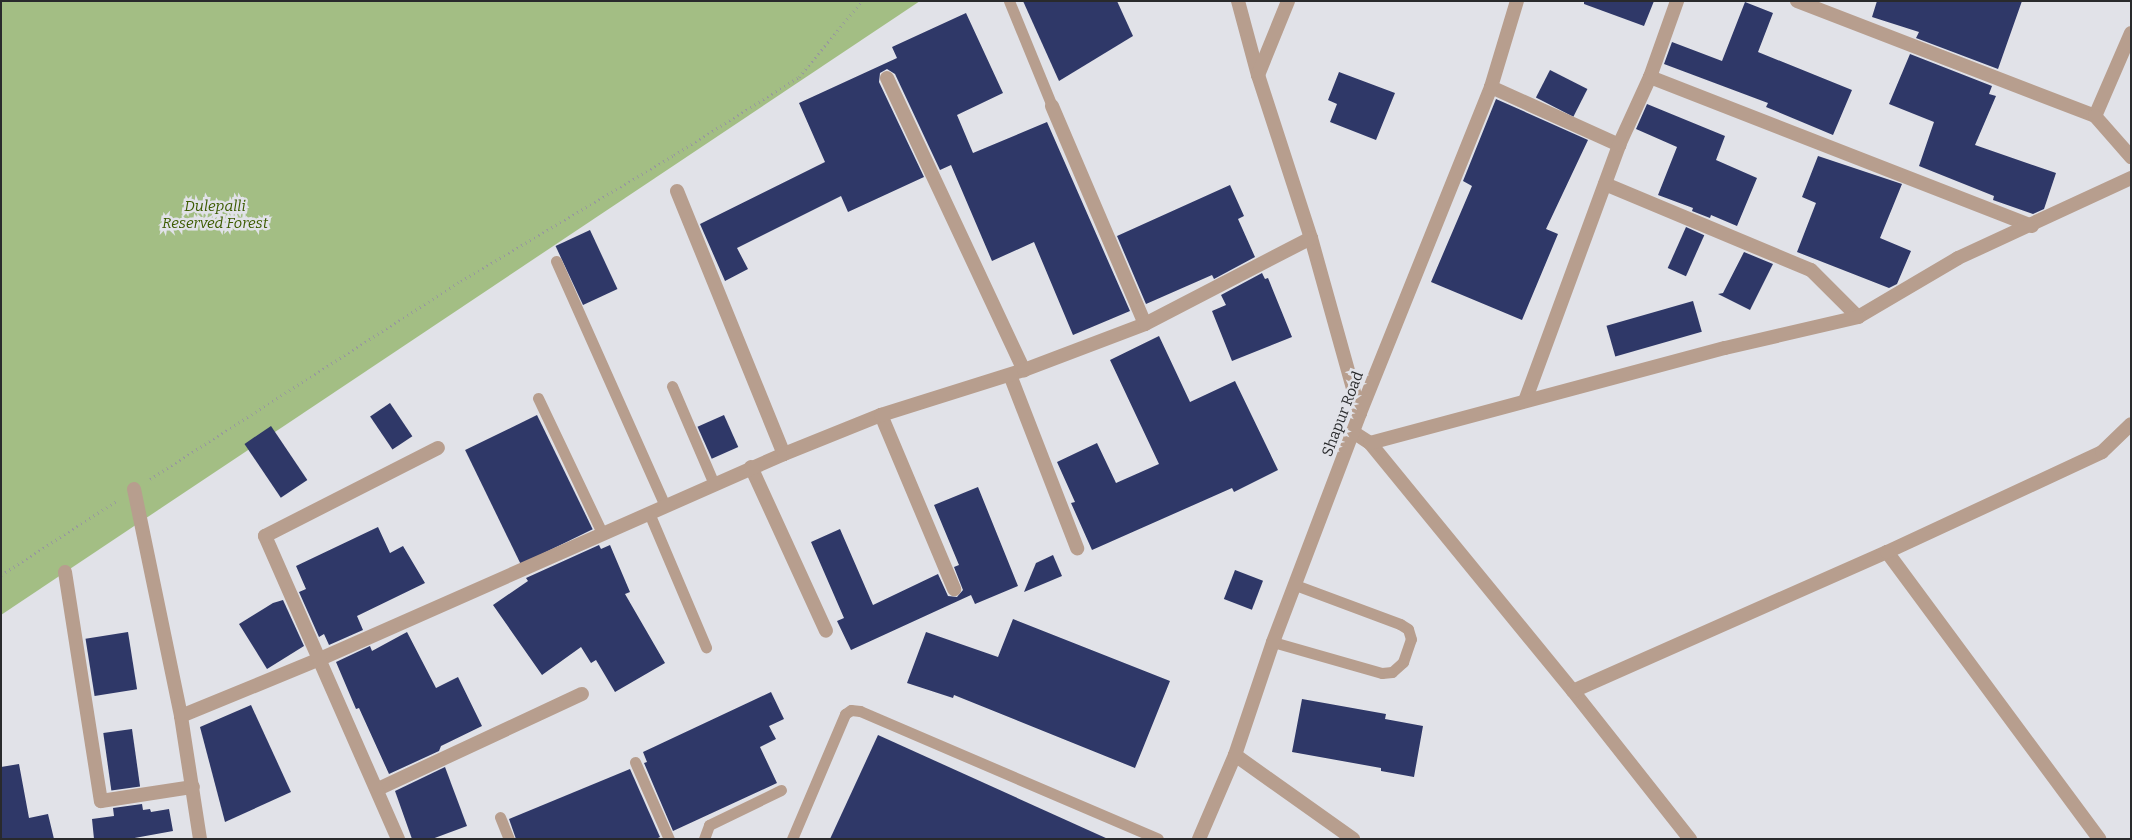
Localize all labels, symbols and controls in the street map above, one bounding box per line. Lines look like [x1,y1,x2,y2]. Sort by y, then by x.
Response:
park label: Dulepalli Reserved Forest [162,197,268,232]
street label: Shapur Road [1319,369,1367,459]

